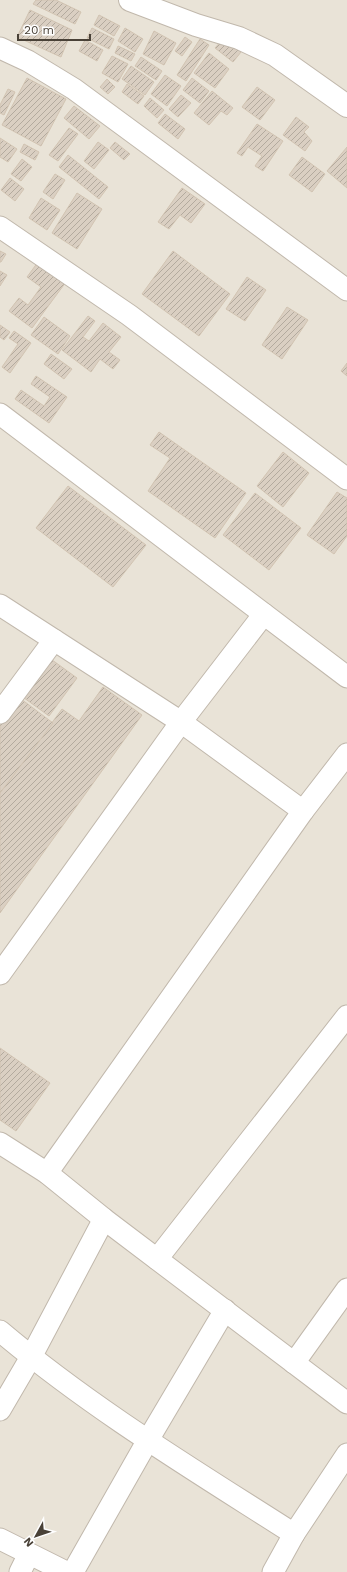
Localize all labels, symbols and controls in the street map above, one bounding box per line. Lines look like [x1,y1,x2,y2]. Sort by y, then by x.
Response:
scale bar [18,16,90,42]
text: 20 m [24,23,54,37]
north arrow [16,1516,56,1556]
text: N [21,1535,36,1549]

